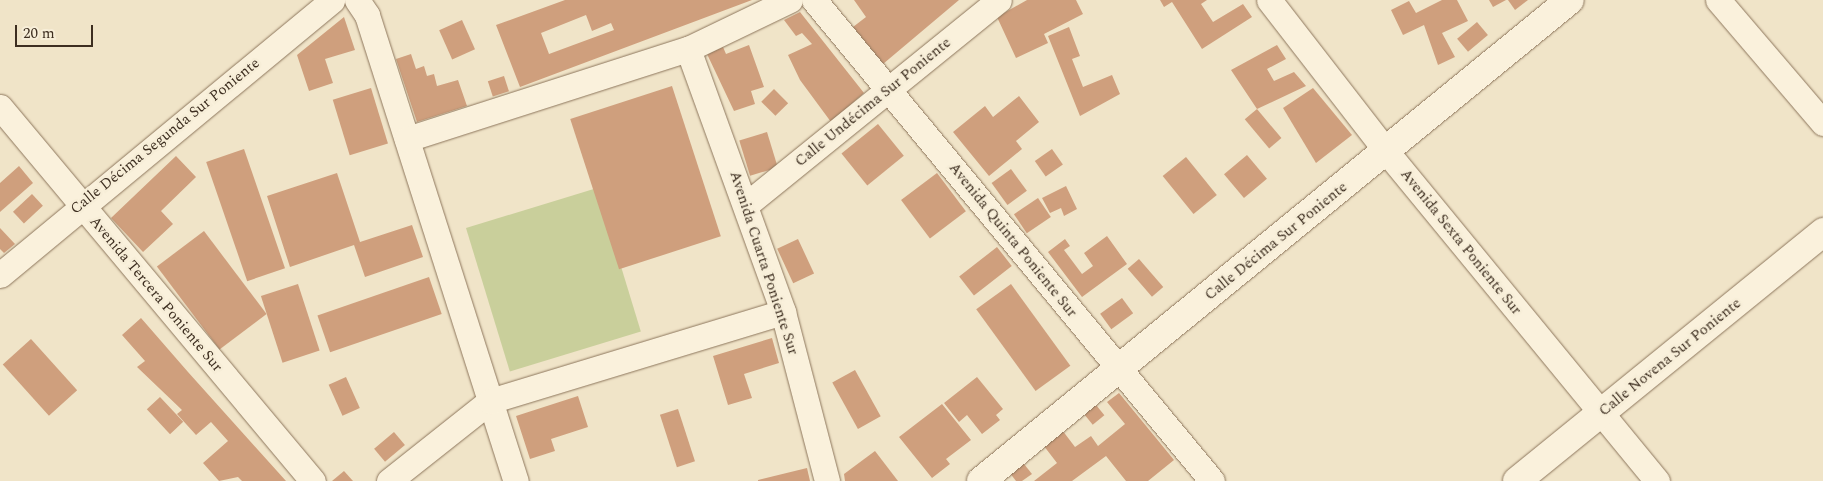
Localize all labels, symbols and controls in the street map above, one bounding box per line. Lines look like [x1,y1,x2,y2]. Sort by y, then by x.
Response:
scale bar [18,15,95,47]
text: 20 m [23,22,55,45]
street label: Calle Undécima Sur Poniente [791,34,955,170]
street label: Calle Décima Segunda Sur Poniente [67,54,263,218]
street label: Avenida Quinta Poniente Sur [945,159,1081,321]
street label: Avenida Sexta Poniente Sur [1397,165,1525,319]
street label: Avenida Cuarta Poniente Sur [726,169,802,357]
street label: Calle Décima Sur Poniente [1201,178,1351,304]
street label: Avenida Tercera Poniente Sur [86,213,226,375]
street label: Calle Novena Sur Poniente [1595,294,1745,420]

